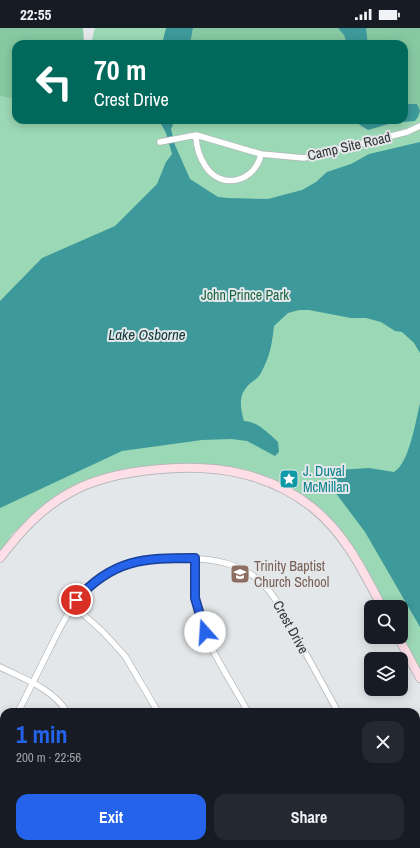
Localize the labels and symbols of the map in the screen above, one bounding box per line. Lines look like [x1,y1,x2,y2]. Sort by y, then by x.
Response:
street label: Camp Site Road [306,128,392,164]
park label: John Prince Park [201,286,289,304]
water label: Lake Osborne [108,324,186,345]
place label: J. Duval McMillan [303,462,349,496]
place icon: J. Duval McMillan [278,468,300,490]
place label: Trinity Baptist Church School [254,557,329,591]
school or university icon: Trinity Baptist Church School [229,563,251,585]
pin [59,583,93,617]
street label: Crest Drive [269,597,313,657]
position arrow [184,611,226,653]

